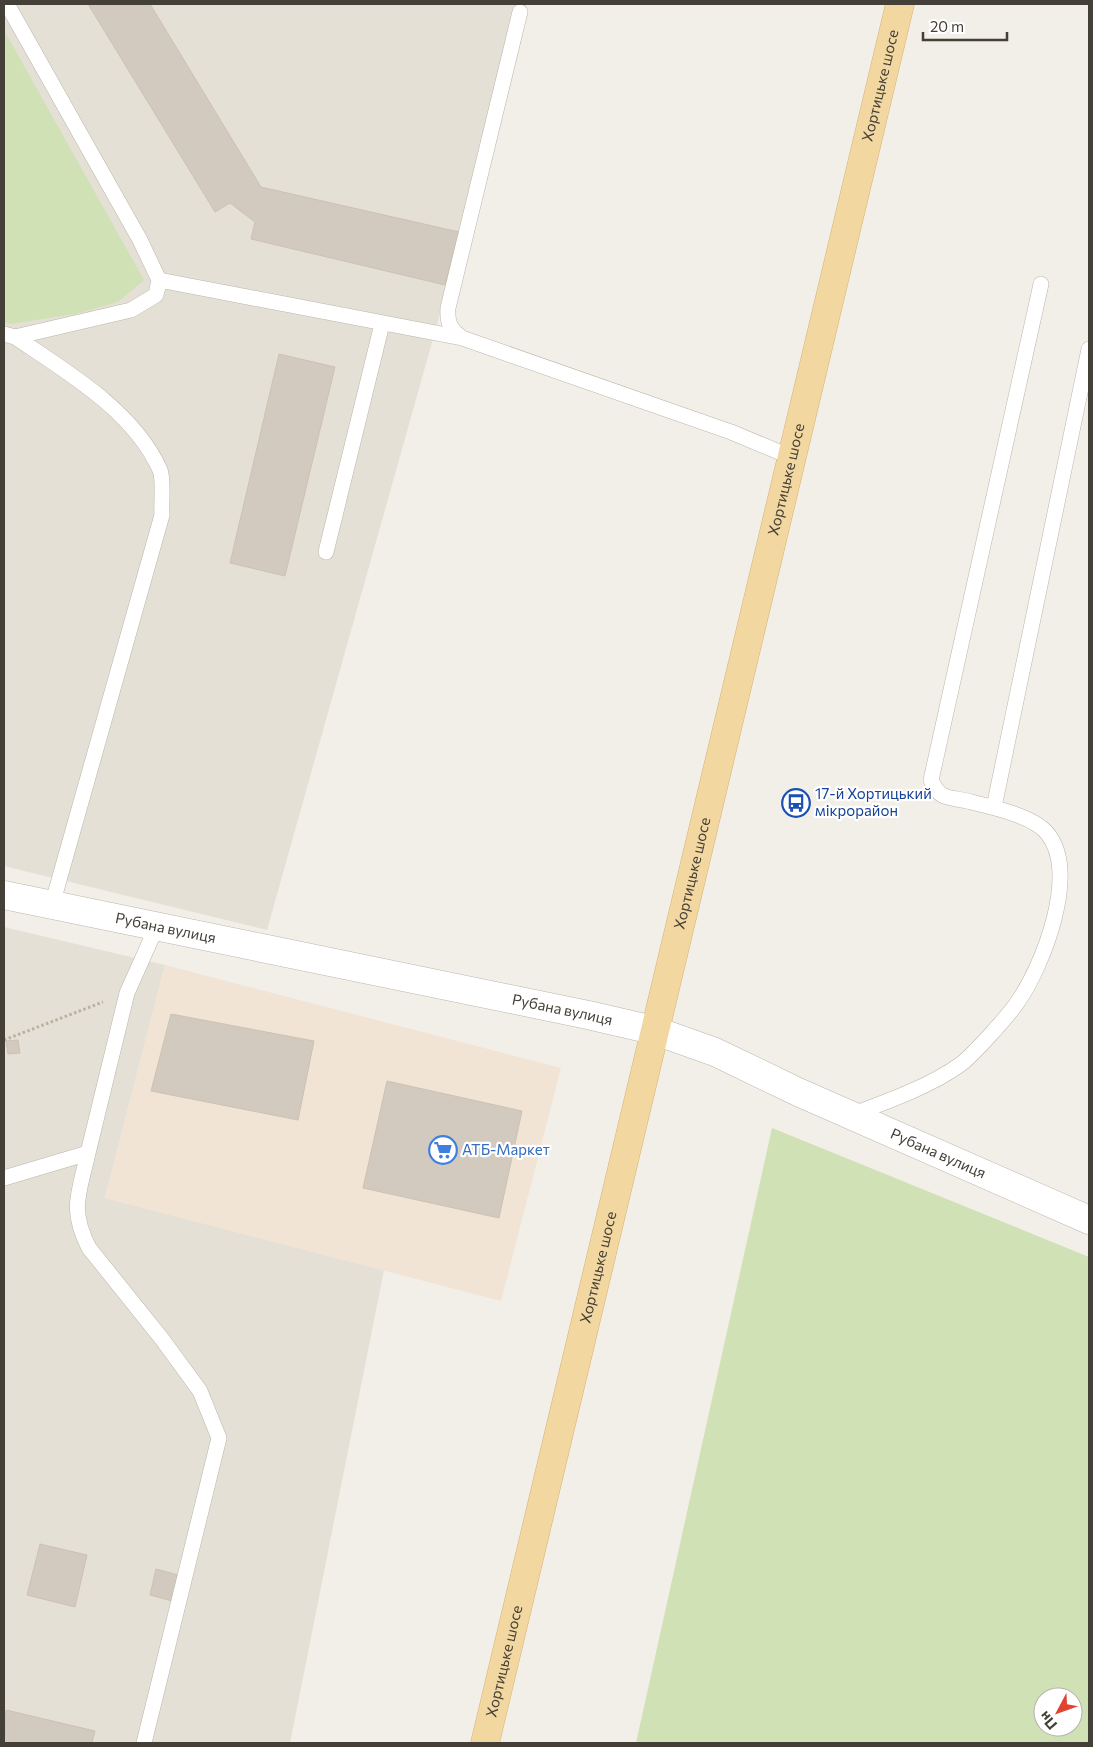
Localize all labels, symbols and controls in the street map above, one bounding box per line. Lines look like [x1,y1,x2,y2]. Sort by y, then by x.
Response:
scale bar [923,10,1007,42]
text: 20 m [930,17,964,35]
street label: Хортицьке шосе [858,27,902,143]
street label: Хортицьке шосе [763,421,808,537]
place label: 17-й Хортицький мікрорайон [815,784,932,819]
bus stop icon: 17-й Хортицький мікрорайон [781,788,811,818]
street label: Хортицьке шосе [669,815,714,931]
street label: Рубана вулиця [114,908,218,946]
street label: Рубана вулиця [511,990,615,1028]
street label: Рубана вулиця [888,1124,989,1182]
supermarket icon: АТБ-Маркет [428,1135,458,1165]
place label: АТБ-Маркет [462,1140,550,1158]
street label: Хортицьке шосе [575,1209,620,1325]
street label: Хортицьке шосе [481,1603,526,1719]
north arrow [1033,1687,1083,1737]
text: Пн [1035,1708,1060,1733]

